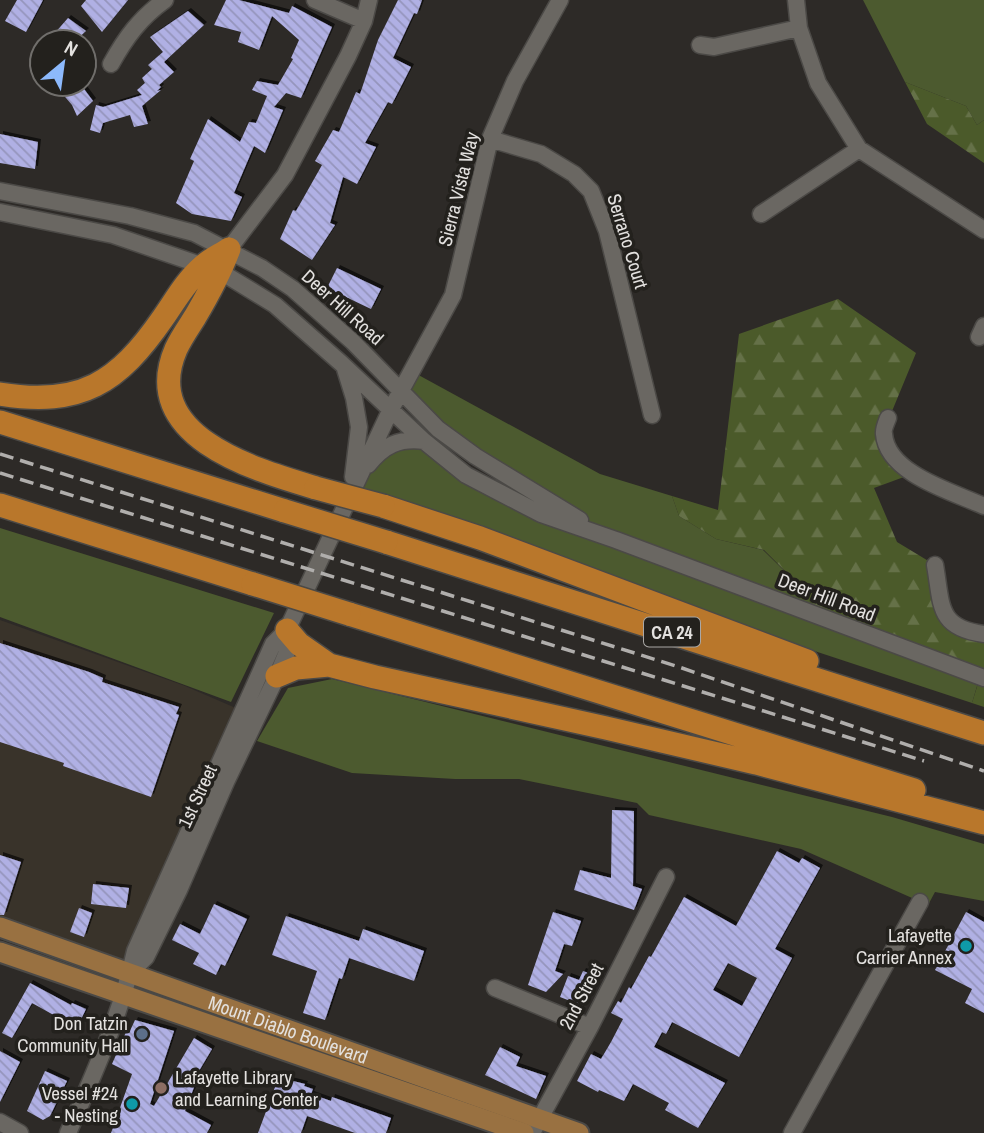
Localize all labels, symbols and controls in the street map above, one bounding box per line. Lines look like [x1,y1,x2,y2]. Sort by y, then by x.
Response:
north arrow [28,28,98,98]
text: N [60,34,82,62]
street label: Sierra Vista Way [431,129,485,249]
street label: Serrano Court [601,190,655,292]
street label: Deer Hill Road [296,263,390,351]
street label: Deer Hill Road [775,567,879,627]
road number: CA 24 [644,618,700,646]
street label: 1st Street [171,760,223,832]
place label: Lafayette Carrier Annex [856,922,952,970]
marker: Lafayette Carrier Annex [958,938,974,954]
street label: 2nd Street [553,958,610,1034]
street label: Mount Diablo Boulevard [205,989,371,1070]
place label: Don Tatzin Community Hall [17,1010,128,1058]
marker: Don Tatzin Community Hall [134,1026,150,1042]
place label: Lafayette Library and Learning Center [175,1064,319,1112]
place label: Vessel #24 - Nesting [42,1080,118,1128]
marker: Lafayette Library and Learning Center [153,1080,169,1096]
marker: Vessel #24 - Nesting [124,1096,140,1112]

